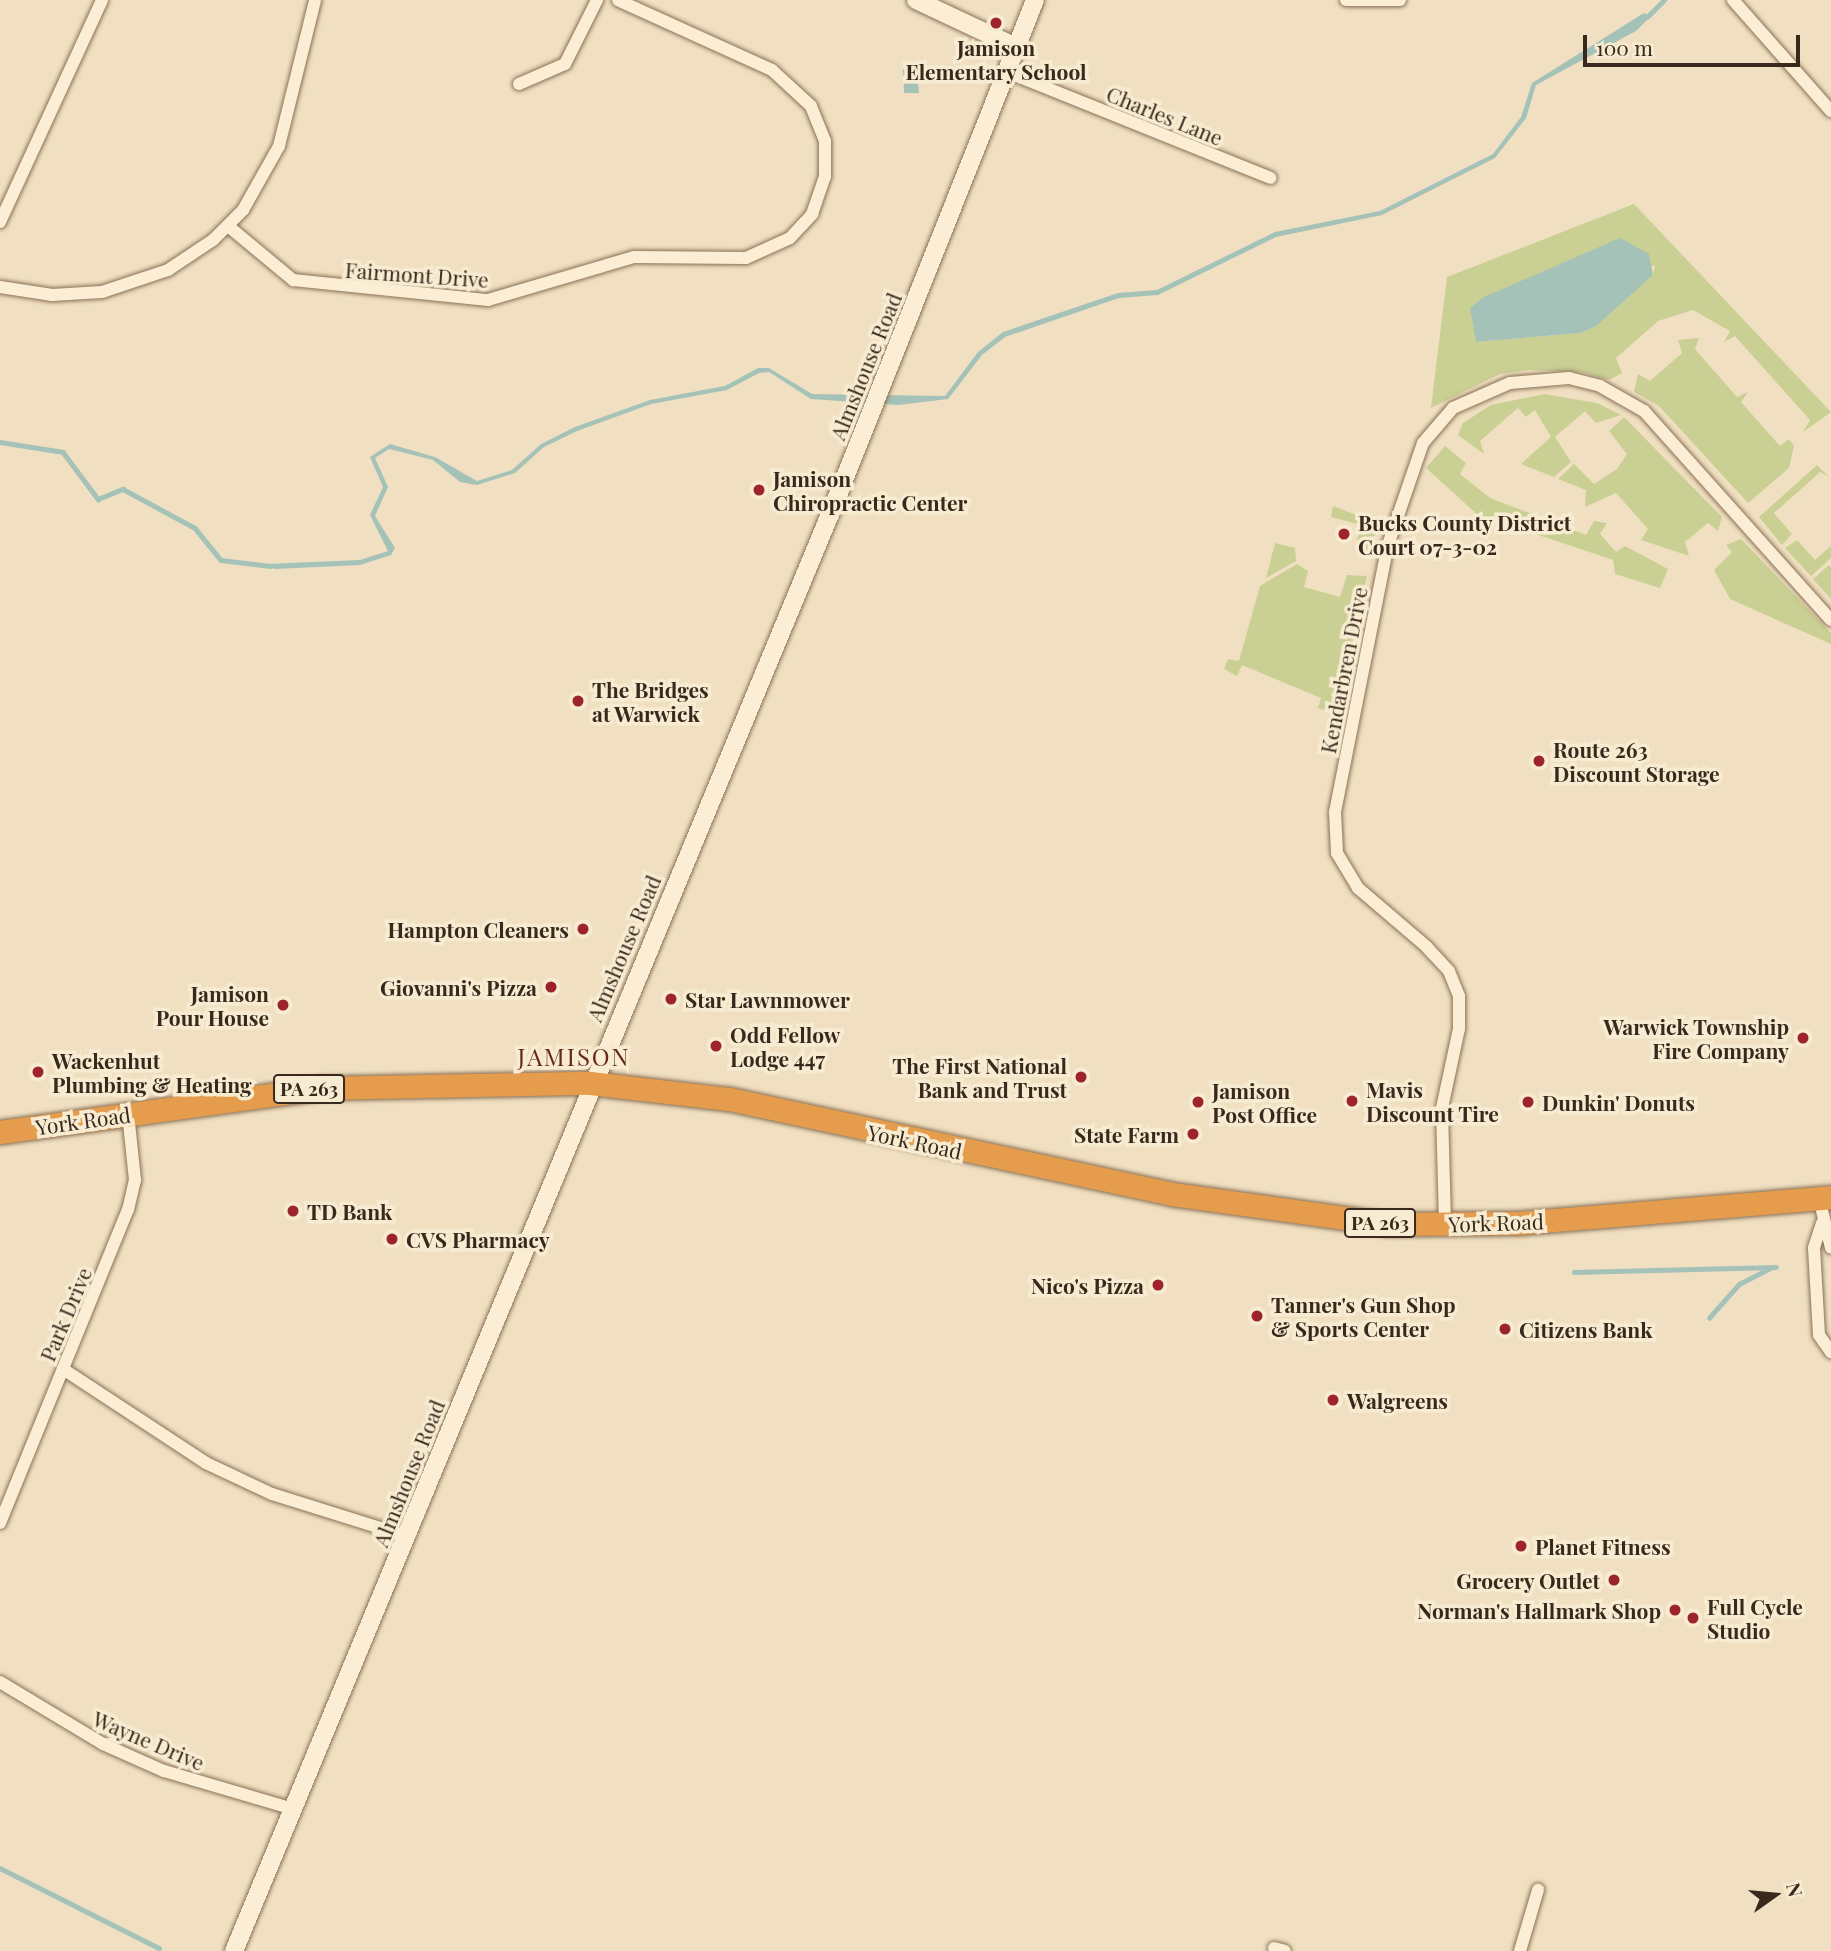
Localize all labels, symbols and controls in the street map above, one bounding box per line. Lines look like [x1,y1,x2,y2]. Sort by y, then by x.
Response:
marker: Jamison Elementary School [988,15,1004,31]
scale bar [1586,21,1803,65]
text: 100 m [1596,33,1653,61]
place label: Jamison Elementary School [905,34,1087,84]
street label: Charles Lane [1103,80,1227,150]
street label: Fairmont Drive [344,256,490,292]
street label: Almshouse Road [824,289,906,443]
place label: Jamison Chiropractic Center [773,465,967,515]
marker: Jamison Chiropractic Center [751,482,767,498]
place label: Bucks County District Court 07-3-02 [1358,509,1572,559]
marker: Bucks County District Court 07-3-02 [1336,526,1352,542]
street label: Kendarbren Drive [1315,585,1371,755]
place label: The Bridges at Warwick [592,676,709,726]
marker: The Bridges at Warwick [570,693,586,709]
place label: Route 263 Discount Storage [1553,736,1720,786]
marker: Route 263 Discount Storage [1531,753,1547,769]
street label: Almshouse Road [581,871,665,1025]
place label: Hampton Cleaners [387,916,569,942]
marker: Hampton Cleaners [575,921,591,937]
place label: Giovanni's Pizza [380,974,537,1000]
marker: Giovanni's Pizza [543,979,559,995]
place label: Jamison Pour House [155,980,269,1030]
place label: Star Lawnmower [685,986,850,1012]
marker: Star Lawnmower [663,991,679,1007]
marker: Jamison Pour House [275,997,291,1013]
place label: Warwick Township Fire Company [1603,1013,1789,1063]
place label: Odd Fellow Lodge 447 [730,1021,840,1071]
marker: Warwick Township Fire Company [1795,1030,1811,1046]
marker: Odd Fellow Lodge 447 [708,1038,724,1054]
district label: JAMISON [518,1043,630,1071]
place label: Wackenhut Plumbing & Heating [52,1047,252,1097]
place label: The First National Bank and Trust [892,1052,1067,1102]
marker: Wackenhut Plumbing & Heating [30,1064,46,1080]
marker: The First National Bank and Trust [1073,1069,1089,1085]
road number: PA 263 [272,1074,346,1105]
place label: Mavis Discount Tire [1366,1076,1500,1126]
place label: Jamison Post Office [1212,1077,1317,1127]
place label: Dunkin' Donuts [1542,1089,1695,1115]
marker: Mavis Discount Tire [1344,1093,1360,1109]
marker: Jamison Post Office [1190,1094,1206,1110]
marker: Dunkin' Donuts [1520,1094,1536,1110]
street label: York Road [34,1101,132,1139]
street label: York Road [865,1119,965,1163]
place label: State Farm [1074,1121,1179,1147]
marker: State Farm [1185,1126,1201,1142]
place label: TD Bank [307,1198,392,1224]
marker: TD Bank [285,1203,301,1219]
road number: PA 263 [1343,1208,1417,1238]
street label: York Road [1448,1208,1544,1236]
place label: CVS Pharmacy [406,1226,550,1252]
marker: CVS Pharmacy [384,1231,400,1247]
street label: Park Drive [34,1263,96,1365]
place label: Nico's Pizza [1031,1272,1144,1298]
marker: Nico's Pizza [1150,1277,1166,1293]
place label: Tanner's Gun Shop & Sports Center [1271,1291,1455,1341]
marker: Tanner's Gun Shop & Sports Center [1249,1308,1265,1324]
place label: Citizens Bank [1519,1316,1652,1342]
marker: Citizens Bank [1497,1321,1513,1337]
place label: Walgreens [1347,1387,1448,1413]
marker: Walgreens [1325,1392,1341,1408]
street label: Almshouse Road [367,1396,449,1550]
place label: Planet Fitness [1535,1533,1671,1559]
marker: Planet Fitness [1513,1538,1529,1554]
place label: Grocery Outlet [1456,1567,1600,1593]
marker: Grocery Outlet [1606,1572,1622,1588]
place label: Full Cycle Studio [1707,1593,1803,1643]
place label: Norman's Hallmark Shop [1417,1597,1661,1623]
marker: Norman's Hallmark Shop [1667,1602,1683,1618]
marker: Full Cycle Studio [1685,1610,1701,1626]
street label: Wayne Drive [89,1705,209,1775]
north arrow [1740,1860,1810,1930]
text: N [1781,1880,1810,1900]

